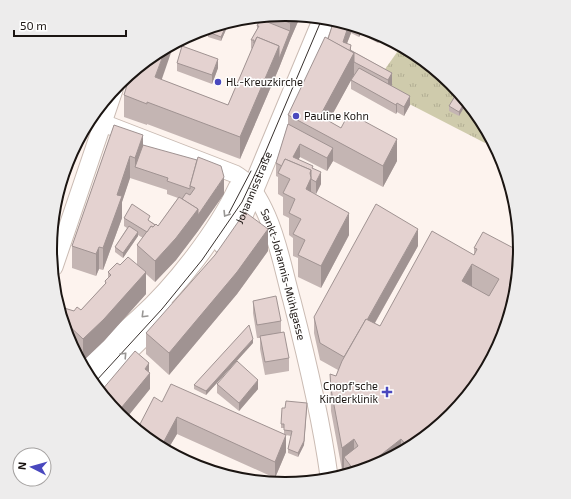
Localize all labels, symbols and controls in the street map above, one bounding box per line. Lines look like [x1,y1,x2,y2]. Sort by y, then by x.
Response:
scale bar [14,12,126,38]
text: 50 m [20,18,47,32]
place label: Hl.-Kreuzkirche [226,75,303,88]
marker: Hl.-Kreuzkirche [213,77,223,87]
place label: Pauline Kohn [304,109,369,122]
marker: Pauline Kohn [291,111,301,121]
street label: Johannisstraße [232,149,274,226]
street label: Sankt-Johannis-Mühlgasse [259,206,309,342]
one-way arrow [223,210,230,217]
one-way arrow [141,310,149,317]
one-way arrow [119,352,126,360]
place label: Cnopf'sche Kinderklinik [319,379,378,405]
marker: Cnopf'sche Kinderklinik [381,386,393,398]
north arrow [12,447,52,487]
text: N [15,461,28,471]

